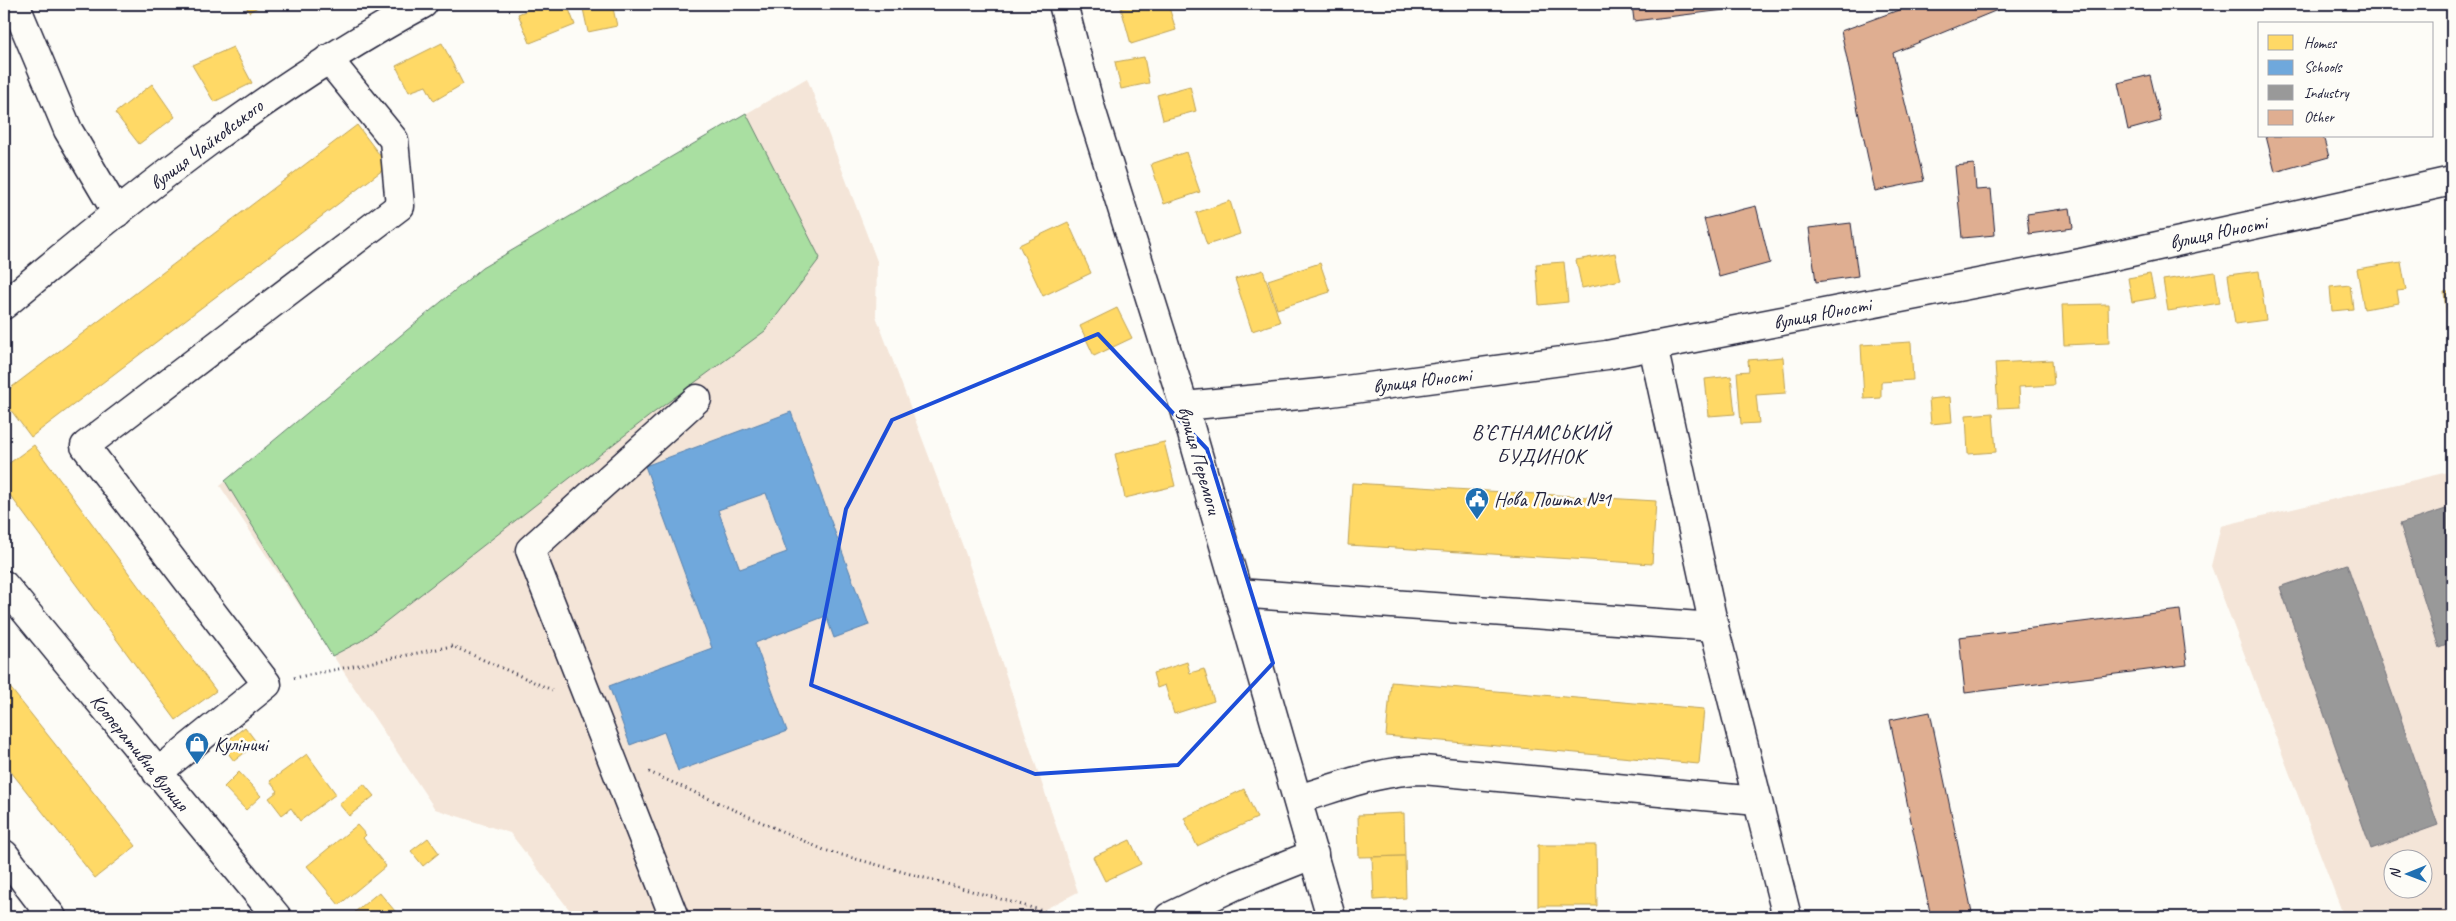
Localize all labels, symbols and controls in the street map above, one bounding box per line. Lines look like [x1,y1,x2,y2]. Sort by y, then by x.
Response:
legend [2258,22,2434,138]
text: Homes [2304,34,2338,53]
text: Schools [2304,58,2343,77]
text: Industry [2304,84,2351,103]
street label: вулиця Чайковського [145,93,269,195]
text: Other [2304,108,2335,127]
street label: вулиця Юності [2167,210,2271,255]
street label: вулиця Юності [1771,291,1875,335]
street label: вулиця Юності [1371,362,1475,399]
street label: вулиця Перемоги [1172,403,1227,519]
district label: В’ЄТНАМСЬКИЙ БУДИНОК [1471,419,1613,469]
public building icon: Нова Пошта №1 [1464,486,1490,520]
place label: Нова Пошта №1 [1494,487,1612,512]
street label: Кооперативна вулиця [85,689,196,818]
shop icon: Куліничі [184,731,210,765]
place label: Куліничі [214,732,270,757]
north arrow [2384,848,2434,898]
text: N [2387,867,2404,879]

